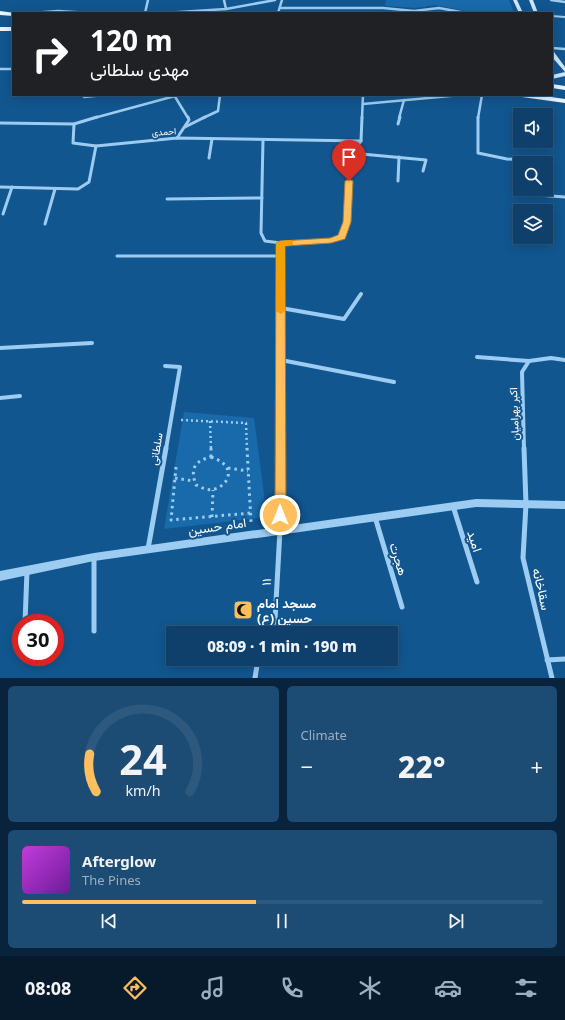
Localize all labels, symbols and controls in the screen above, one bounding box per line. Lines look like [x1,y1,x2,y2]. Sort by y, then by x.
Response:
text: 120 m [90,21,173,59]
icon: right [24,28,76,80]
text: مهدی سلطانی [90,57,189,81]
map controls [513,108,553,244]
button: sound [513,108,553,148]
street label: احمدی [151,124,177,139]
pin [332,140,366,181]
icon: arrive [338,146,360,168]
button: search [513,156,553,196]
button: layers [513,204,553,244]
street label: اکبر بهرامیان [505,387,522,441]
street label: سلطانی [145,431,166,466]
position arrow [259,494,301,536]
street label: امام حسین [187,513,247,539]
street label: امید [463,528,487,554]
street label: هجرت [386,540,412,578]
street label: سقاخانه [528,566,556,612]
street label: ۱۱ [257,578,275,586]
place label: مسجد امام حسین (ع) [257,594,316,627]
mosque icon: مسجد امام حسین (ع) [232,599,254,621]
speed limit sign: 30 [12,614,64,666]
text: 08:09 · 1 min · 190 m [207,636,357,656]
text: Climate [301,726,347,744]
text: 24 [119,731,167,787]
text: 22° [398,746,445,787]
text: − [301,751,313,781]
text: + [530,751,543,781]
text: km/h [126,781,161,800]
text: Afterglow [82,851,156,871]
text: The Pines [82,871,141,889]
icon: previous [98,910,120,932]
icon: pause [271,910,293,932]
icon: next [445,910,467,932]
icon: directions [121,974,149,1002]
icon: music [199,974,227,1002]
icon: phone [278,974,306,1002]
icon: climate [356,974,384,1002]
icon: car [434,974,462,1002]
icon: filters [512,974,540,1002]
text: 08:08 [25,976,71,1000]

